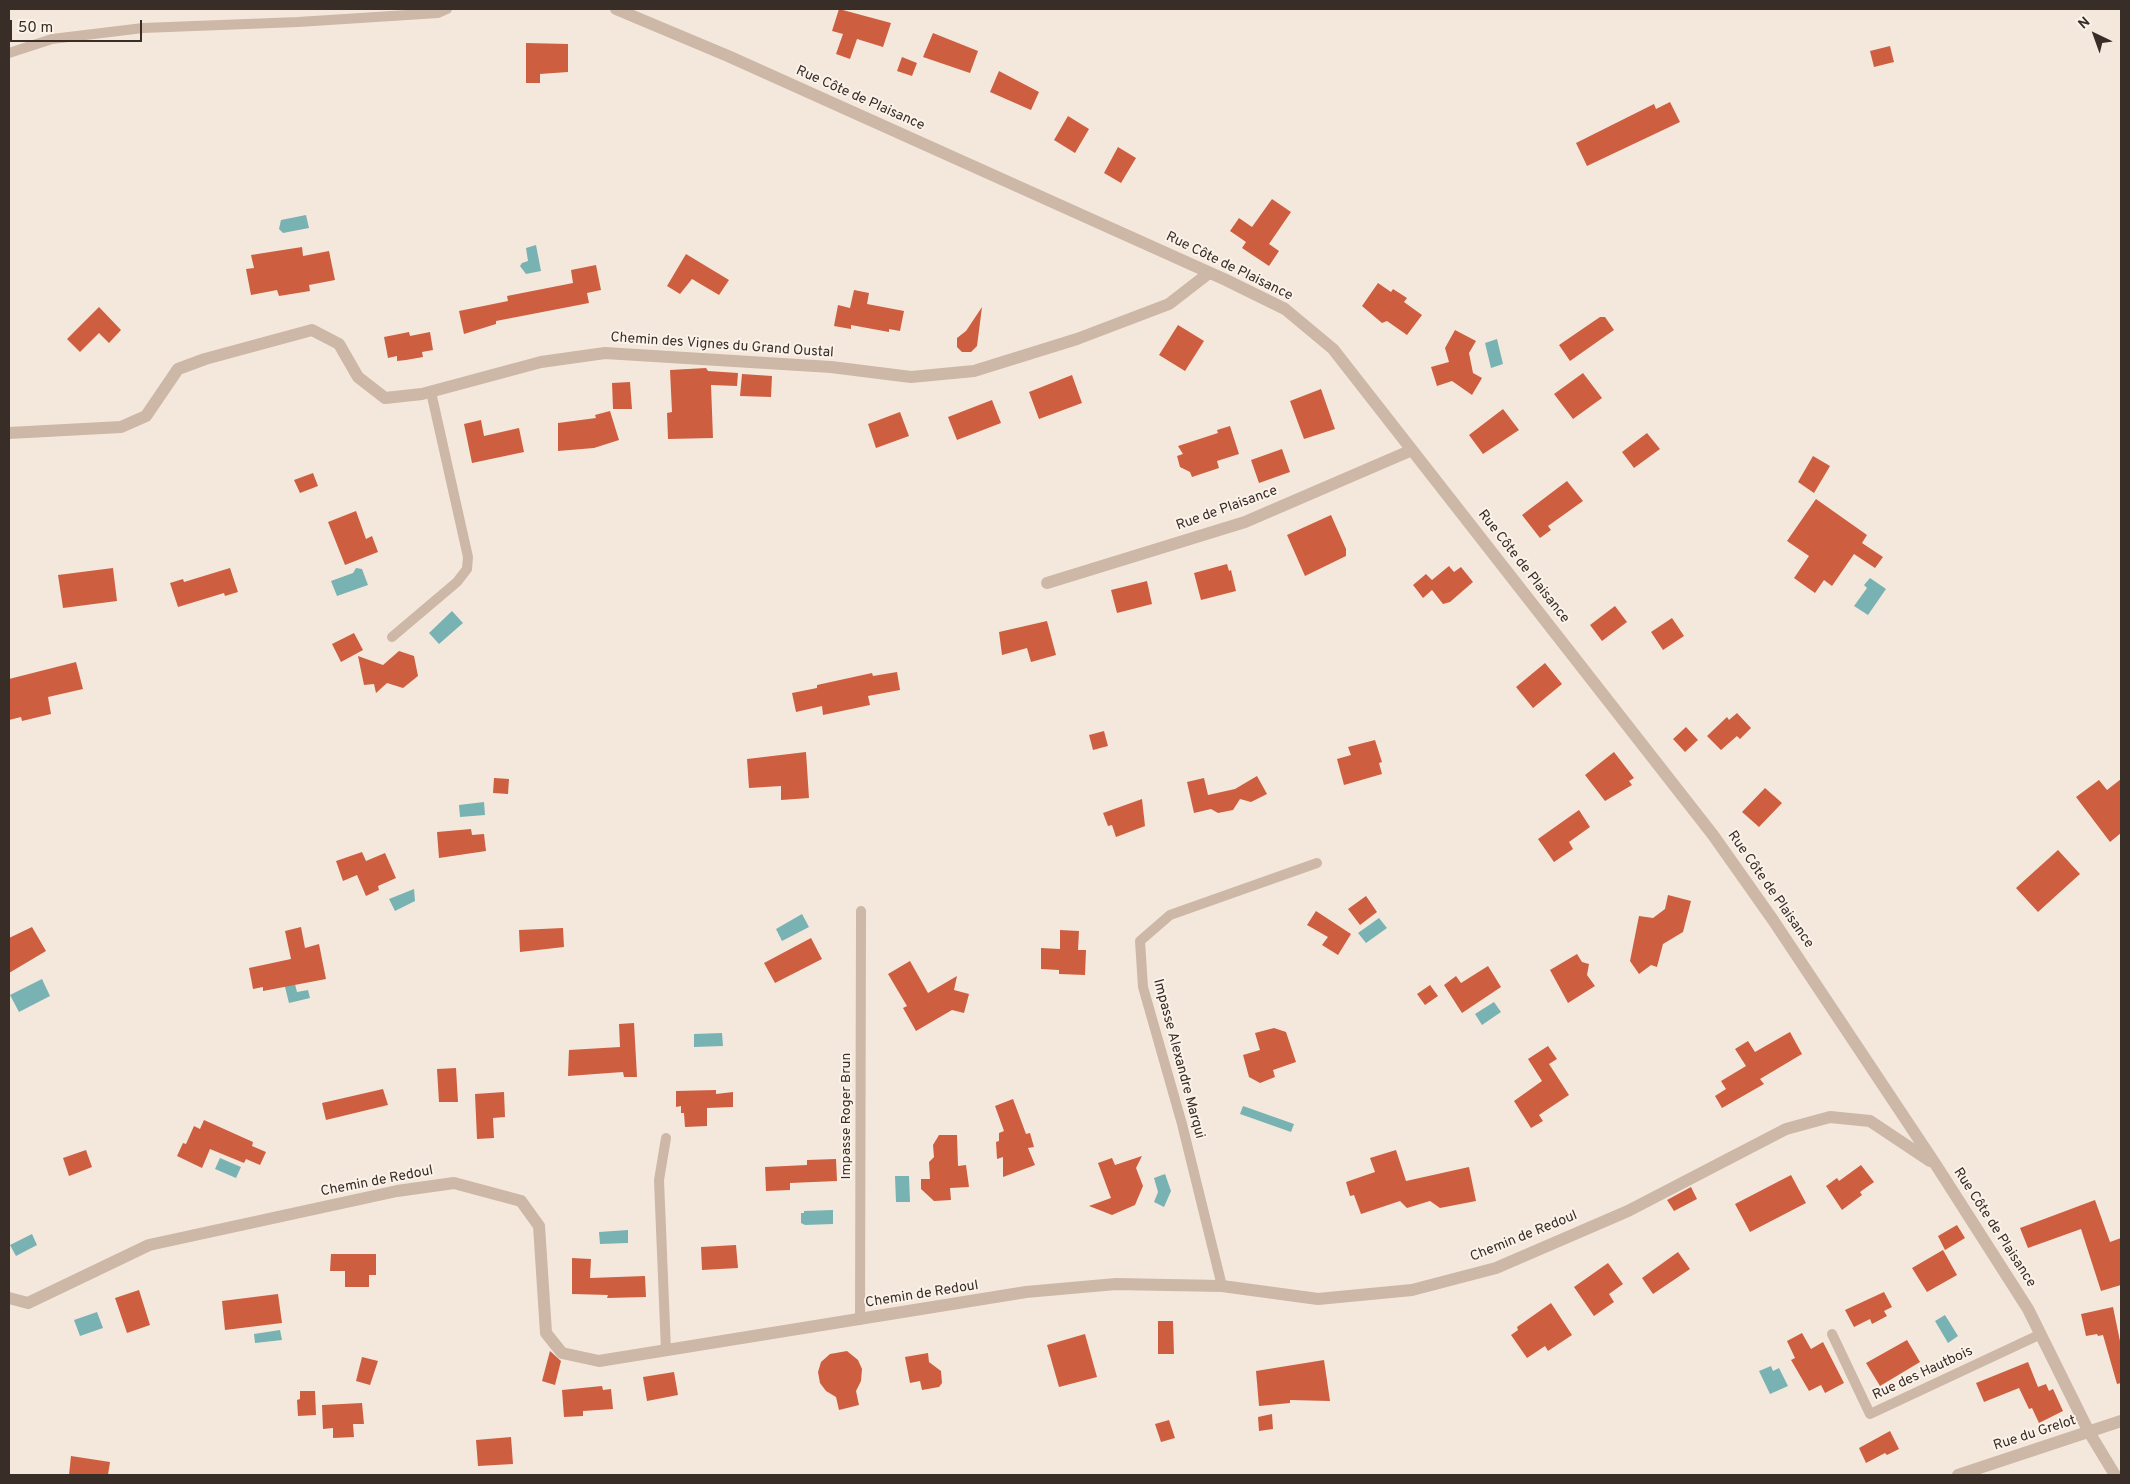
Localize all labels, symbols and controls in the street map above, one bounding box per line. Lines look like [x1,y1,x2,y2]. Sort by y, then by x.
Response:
scale bar [12,10,145,42]
north arrow [2070,10,2120,60]
text: N [2075,14,2094,33]
text: 50 m [18,19,53,38]
street label: Rue Côte de Plaisance [793,63,927,135]
street label: Rue Côte de Plaisance [1163,229,1295,305]
street label: Chemin des Vignes du Grand Oustal [610,330,834,362]
street label: Rue de Plaisance [1174,483,1280,535]
street label: Rue Côte de Plaisance [1474,507,1572,627]
street label: Rue Côte de Plaisance [1723,828,1817,952]
street label: Impasse Alexandre Marqui [1149,977,1207,1141]
street label: Impasse Roger Brun [839,1053,855,1179]
street label: Chemin de Redoul [319,1163,435,1201]
street label: Rue Côte de Plaisance [1949,1165,2039,1291]
street label: Chemin de Redoul [1468,1208,1580,1266]
street label: Chemin de Redoul [864,1278,980,1312]
street label: Rue des Hautbois [1870,1343,1976,1405]
street label: Rue du Grelot [1992,1413,2078,1455]

